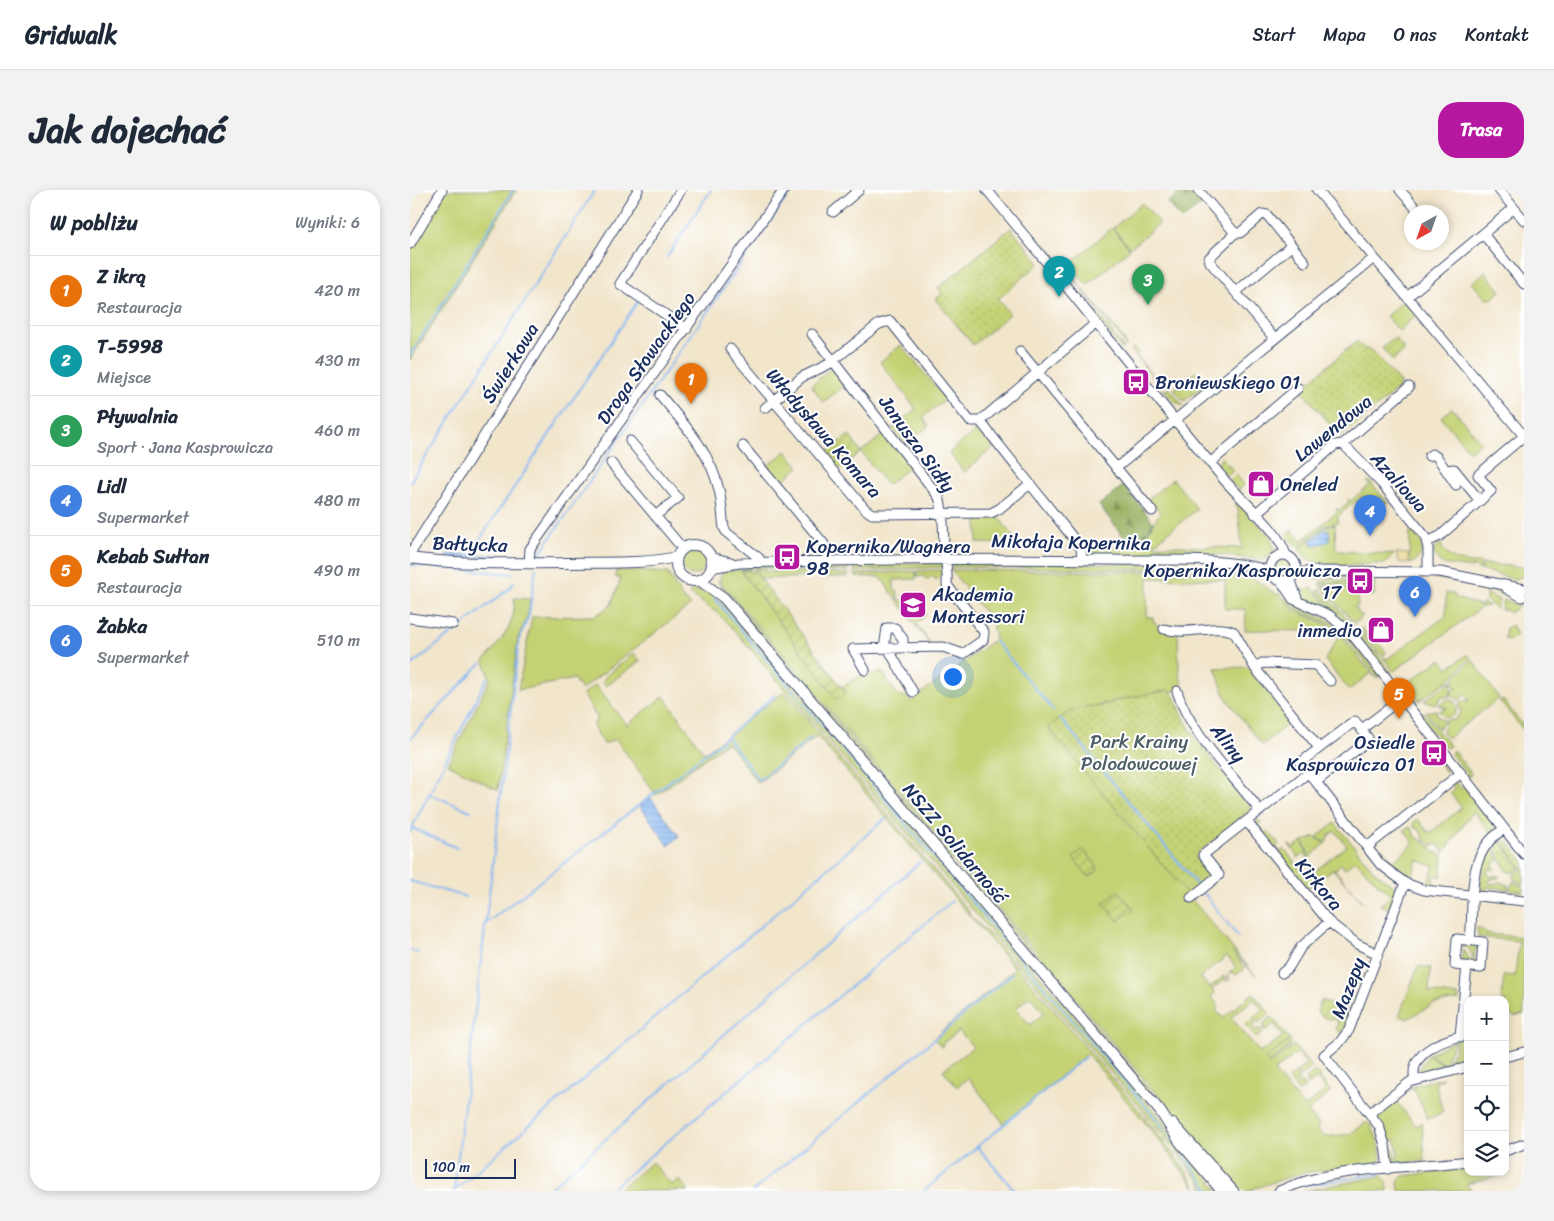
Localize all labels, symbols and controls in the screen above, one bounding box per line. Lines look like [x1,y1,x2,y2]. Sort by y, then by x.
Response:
text: Gridwalk [25,14,117,56]
text: Start [1252,19,1295,51]
text: Mapa [1323,19,1366,51]
text: O nas [1394,19,1437,51]
text: Kontakt [1465,19,1529,51]
text: Jak dojechać [30,99,226,161]
button: Trasa [1438,102,1524,158]
text: W pobliżu [50,204,138,242]
north arrow [1404,205,1449,250]
text: Wyniki: 6 [295,208,360,237]
pin: 2 [1043,256,1075,297]
text: Z ikrą [97,260,146,293]
pin: 3 [1132,264,1164,305]
text: 1 [63,276,69,305]
text: 420 m [314,276,360,305]
street label: Droga Słowackiego [588,284,705,431]
text: Restauracja [97,293,182,322]
street label: Świerkowa [472,316,548,410]
text: T-5998 [97,330,163,363]
text: 2 [61,346,71,375]
text: 430 m [315,346,360,375]
street label: Władysława Komara [758,360,891,506]
text: Miejsce [97,363,151,392]
pin: 1 [675,363,707,404]
place label: Broniewskiego 01 [1155,366,1300,399]
bus stop icon: Broniewskiego 01 [1121,367,1151,397]
street label: Lawendowa [1286,385,1380,470]
street label: Janusza Sidły [869,387,964,500]
text: Pływalnia [97,400,178,433]
text: 3 [62,416,70,445]
text: 460 m [314,416,360,445]
text: Sport · Jana Kasprowicza [97,433,273,462]
street label: Azaliowa [1361,443,1436,521]
place label: Oneled [1280,468,1340,501]
shop icon: Oneled [1246,469,1276,499]
text: Lidl [97,470,126,503]
text: 4 [61,486,71,515]
text: 480 m [314,486,360,515]
pin: 4 [1354,495,1386,536]
text: Supermarket [97,503,189,532]
street label: Mikołaja Kopernika [991,524,1151,560]
street label: Bałtycka [432,526,509,562]
place label: Kopernika/Wagnera 98 [806,530,971,585]
text: Kebab Sułtan [97,540,209,573]
bus stop icon: Kopernika/Wagnera 98 [772,542,802,572]
place label: Kopernika/Kasprowicza 17 [1144,554,1342,609]
text: 5 [61,556,71,585]
text: 490 m [314,556,360,585]
bus stop icon: Kopernika/Kasprowicza 17 [1345,566,1375,596]
text: Restauracja [97,573,182,602]
pin: 6 [1399,576,1431,617]
place label: Akademia Montessori [931,578,1025,633]
school or university icon: Akademia Montessori [898,590,928,620]
text: Żabka [97,610,147,643]
place label: inmedio [1297,614,1362,647]
shop icon: inmedio [1366,615,1396,645]
text: 6 [61,626,71,655]
text: 510 m [317,626,360,655]
text: Supermarket [97,643,189,672]
your location [940,664,966,690]
pin: 5 [1383,678,1415,719]
street label: Aliny [1201,715,1254,770]
park label: Park Krainy Polodowcowej [1081,725,1199,780]
place label: Osiedle Kasprowicza 01 [1286,726,1415,781]
bus stop icon: Osiedle Kasprowicza 01 [1419,738,1449,768]
street label: NSZZ Solidarność [894,775,1017,912]
street label: Kirkora [1287,850,1352,919]
street label: Mazepy [1321,952,1375,1024]
map controls [1464,996,1509,1176]
button: + [1464,996,1509,1041]
button: − [1464,1041,1509,1086]
button: locate [1464,1086,1509,1131]
button: layers [1464,1131,1509,1176]
text: 100 m [432,1155,470,1180]
scale bar [425,1156,516,1179]

